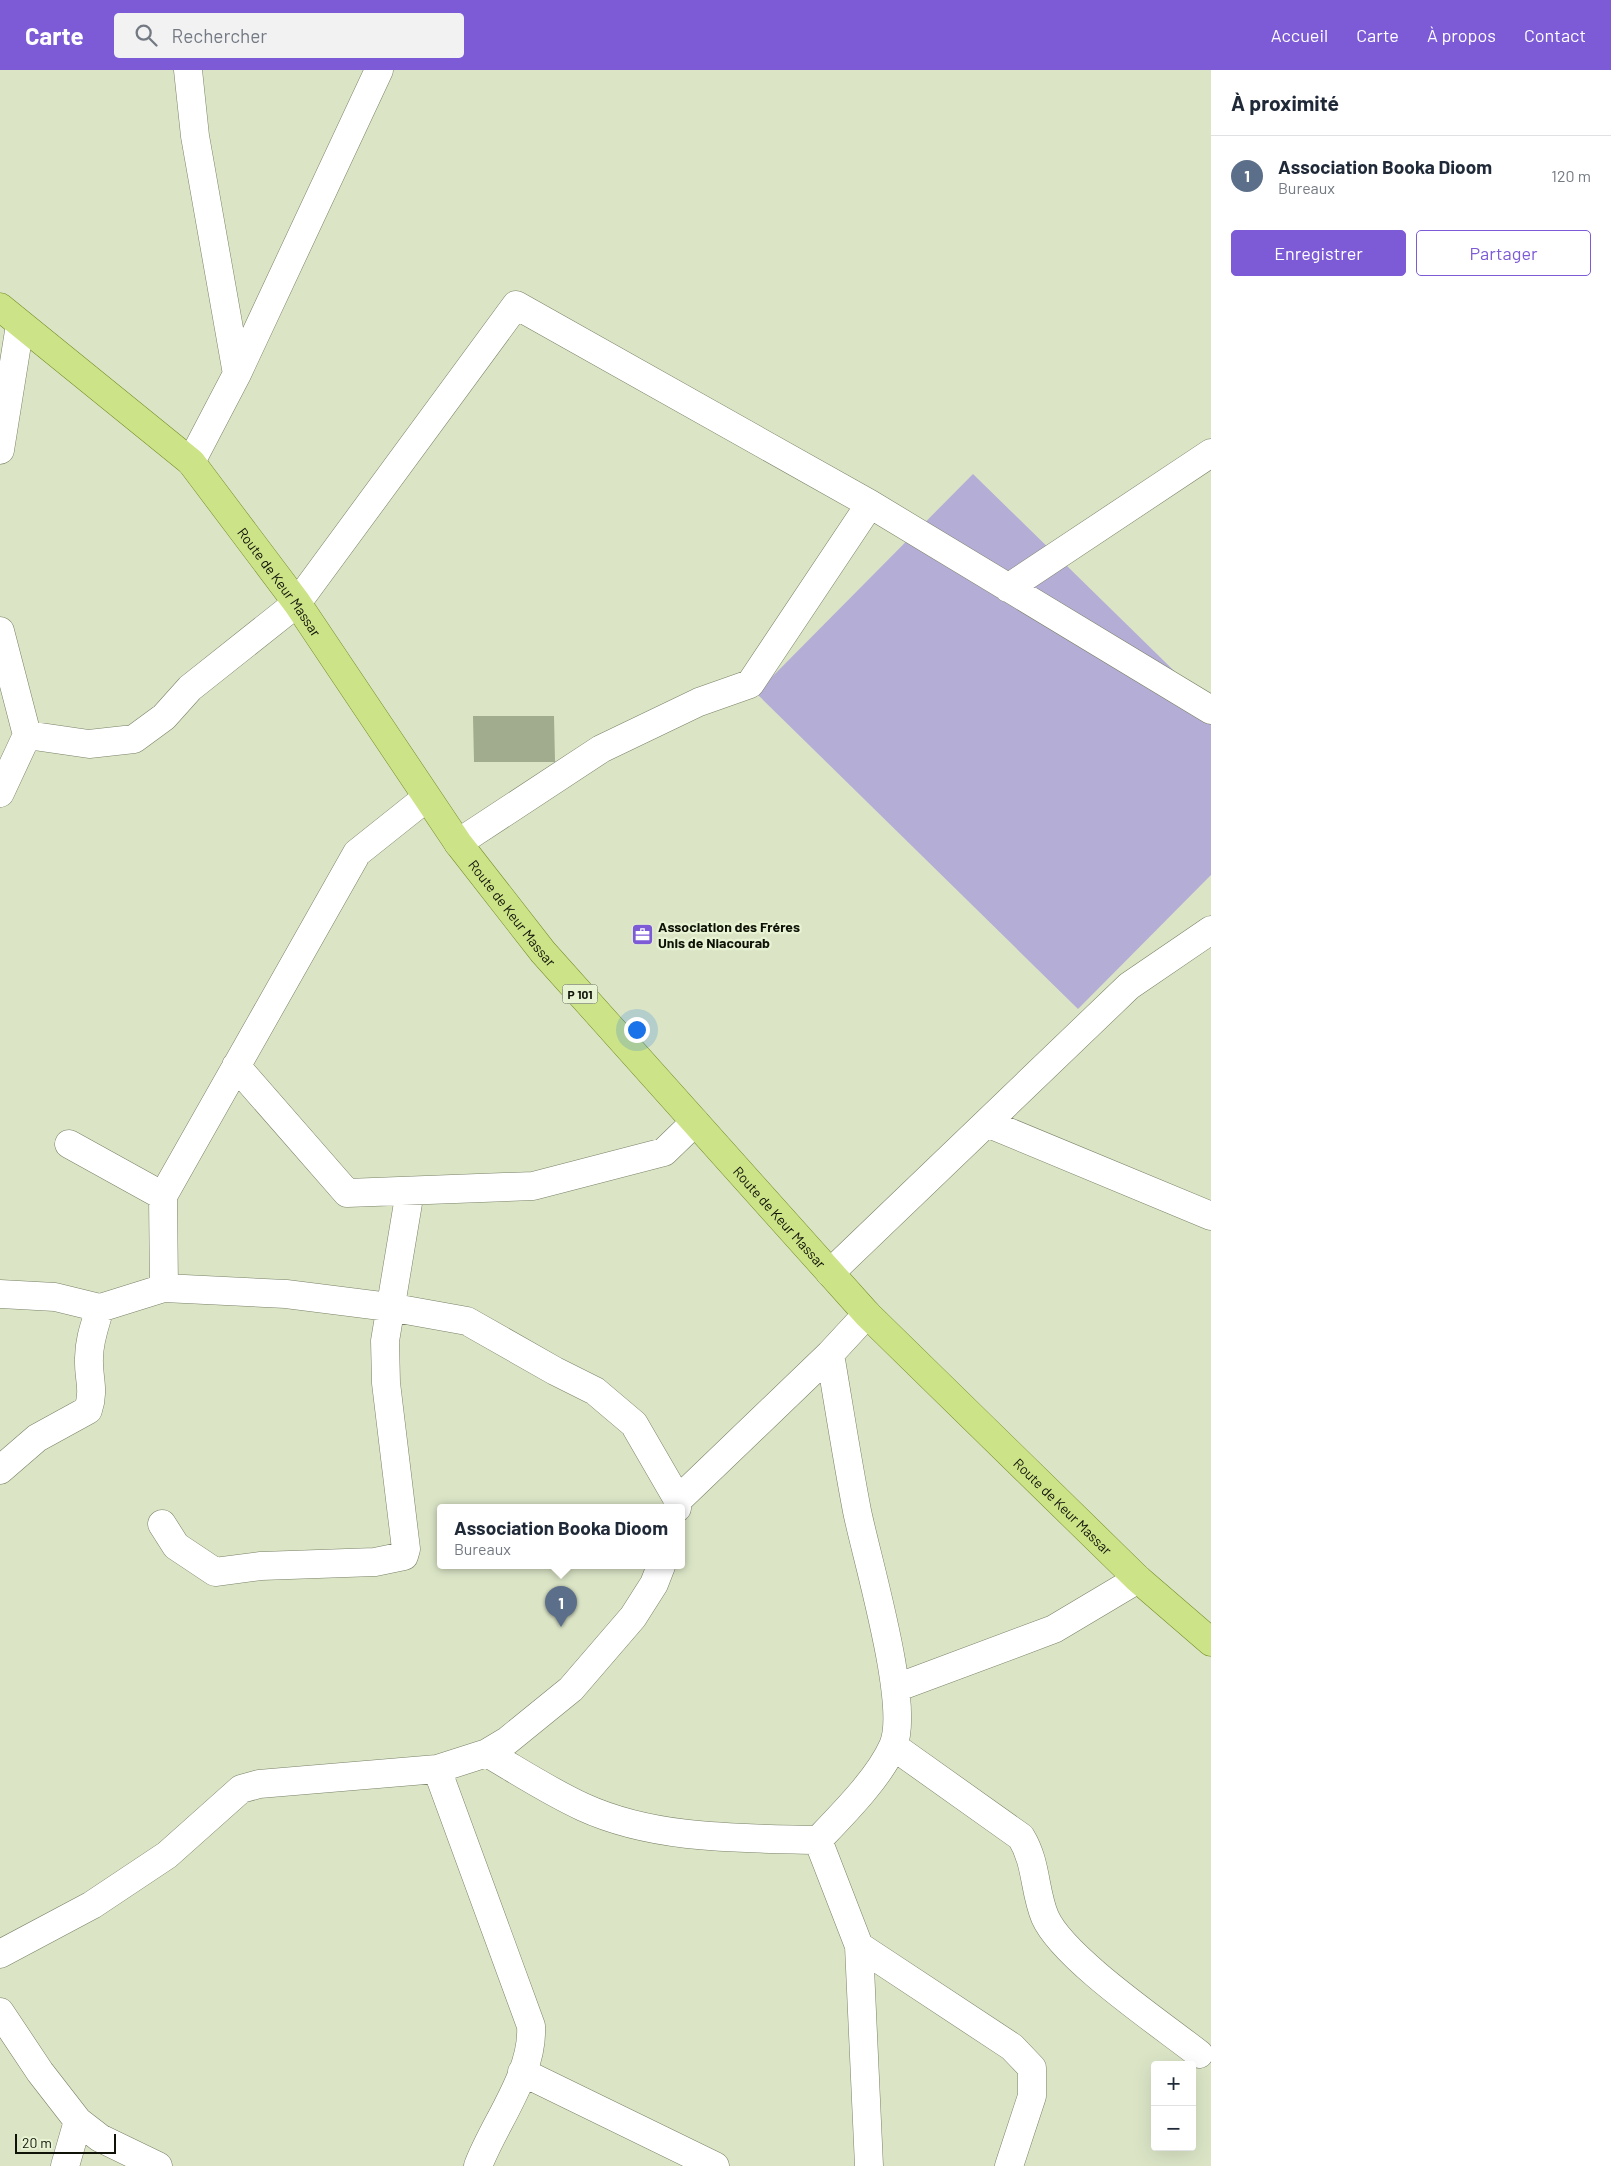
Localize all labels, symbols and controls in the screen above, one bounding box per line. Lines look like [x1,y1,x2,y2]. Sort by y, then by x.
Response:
search box [114,13,464,58]
text: Carte [25,21,84,50]
icon: search [132,21,160,49]
text: Rechercher [172,24,267,47]
text: Accueil [1271,24,1328,46]
text: Carte [1356,24,1399,46]
text: À propos [1427,24,1496,46]
text: Contact [1524,24,1586,46]
text: À proximité [1231,90,1339,115]
text: Association Booka Dioom [1278,155,1492,178]
text: 1 [1244,166,1250,185]
text: 120 m [1551,166,1591,185]
text: Bureaux [1278,178,1335,197]
button: Enregistrer [1231,230,1406,276]
button: Partager [1416,230,1591,276]
street label: Route de Keur Massar [234,524,325,639]
street label: Route de Keur Massar [466,856,560,969]
place label: Association des Fréres Unis de Niacourab [658,918,800,951]
office icon: Association des Fréres Unis de Niacourab [630,922,654,946]
road number: P 101 [562,984,598,1004]
your location [624,1017,650,1043]
street label: Route de Keur Massar [730,1162,830,1271]
street label: Route de Keur Massar [1011,1454,1116,1558]
popup [437,1504,685,1569]
text: Association Booka Dioom [454,1516,668,1539]
text: Bureaux [454,1539,511,1558]
pin: 1 [545,1586,577,1627]
map controls [1151,2061,1196,2151]
button: + [1151,2061,1196,2106]
button: − [1151,2106,1196,2151]
scale bar [15,2131,116,2154]
text: 20 m [22,2134,52,2151]

